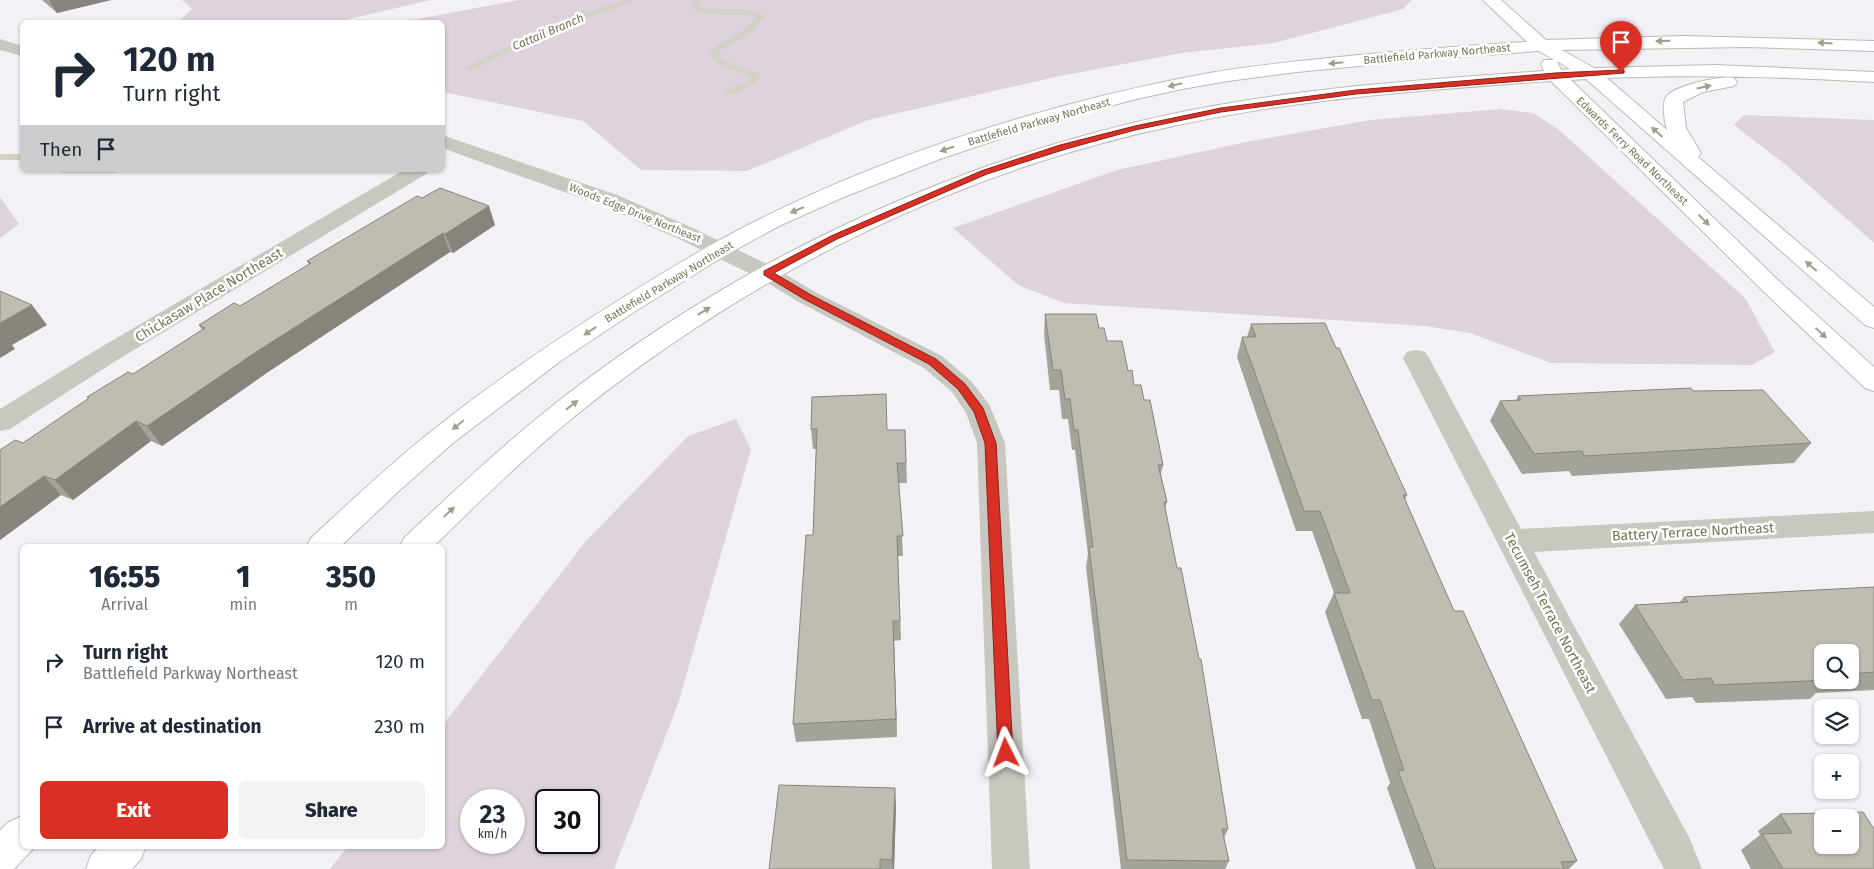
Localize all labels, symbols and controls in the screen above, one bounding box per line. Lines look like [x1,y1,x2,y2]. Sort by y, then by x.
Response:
water label: Cattail Branch [510,11,586,53]
pin [1600,21,1642,72]
icon: arrive [1607,28,1635,56]
one-way arrow [1655,37,1671,45]
text: 120 m [123,38,216,80]
one-way arrow [1817,39,1833,47]
icon: right [40,40,105,105]
street label: Battlefield Parkway Northeast [1363,41,1511,67]
one-way arrow [1327,59,1343,67]
text: Turn right [123,80,220,107]
one-way arrow [1167,81,1182,89]
one-way arrow [1696,83,1711,91]
street label: Edwards Ferry Road Northeast [1573,94,1691,208]
street label: Battlefield Parkway Northeast [966,95,1112,149]
one-way arrow [1651,126,1663,138]
icon: arrive [92,135,120,163]
text: Then [40,138,82,161]
one-way arrow [940,146,955,153]
street label: Woods Edge Drive Northeast [567,181,703,246]
one-way arrow [790,206,804,214]
one-way arrow [1697,214,1709,226]
street label: Battlefield Parkway Northeast [602,238,736,326]
street label: Chickasaw Place Northeast [132,244,287,346]
one-way arrow [1804,260,1817,271]
one-way arrow [698,306,711,315]
one-way arrow [583,326,597,336]
one-way arrow [1815,327,1827,339]
one-way arrow [565,400,578,411]
one-way arrow [451,420,464,431]
one-way arrow [443,506,455,518]
street label: Battery Terrace Northeast [1611,519,1775,545]
street label: Tecumseh Terrace Northeast [1500,530,1600,697]
text: 16:55 [89,559,160,595]
text: 1 [236,559,250,595]
text: 350 [326,559,376,595]
text: Arrival [101,595,148,614]
text: min [229,595,257,614]
text: m [344,595,358,614]
text: Turn right [83,641,168,664]
map controls [1814,644,1859,854]
button: search [1814,644,1859,689]
icon: right [40,648,68,676]
text: 120 m [375,650,425,673]
text: Battlefield Parkway Northeast [83,664,298,683]
button: layers [1814,699,1859,744]
icon: arrive [40,713,68,741]
text: Arrive at destination [83,715,262,738]
text: 230 m [374,715,425,738]
position arrow [979,726,1031,778]
button: + [1814,754,1859,799]
button: Exit [40,781,228,839]
button: Share [238,781,425,839]
speed limit sign: 30 [535,789,600,854]
text: 23 [480,800,505,830]
button: − [1814,809,1859,854]
text: km/h [478,827,507,841]

